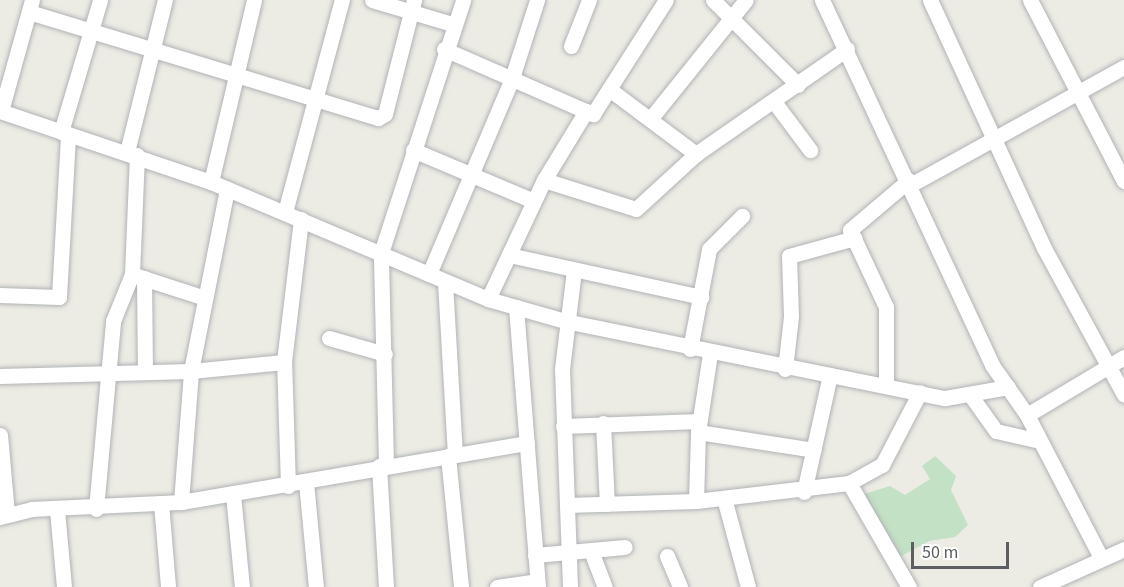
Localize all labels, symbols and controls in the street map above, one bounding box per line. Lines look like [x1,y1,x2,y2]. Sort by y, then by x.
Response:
scale bar [914,530,1012,568]
text: 50 m [922,540,958,565]

